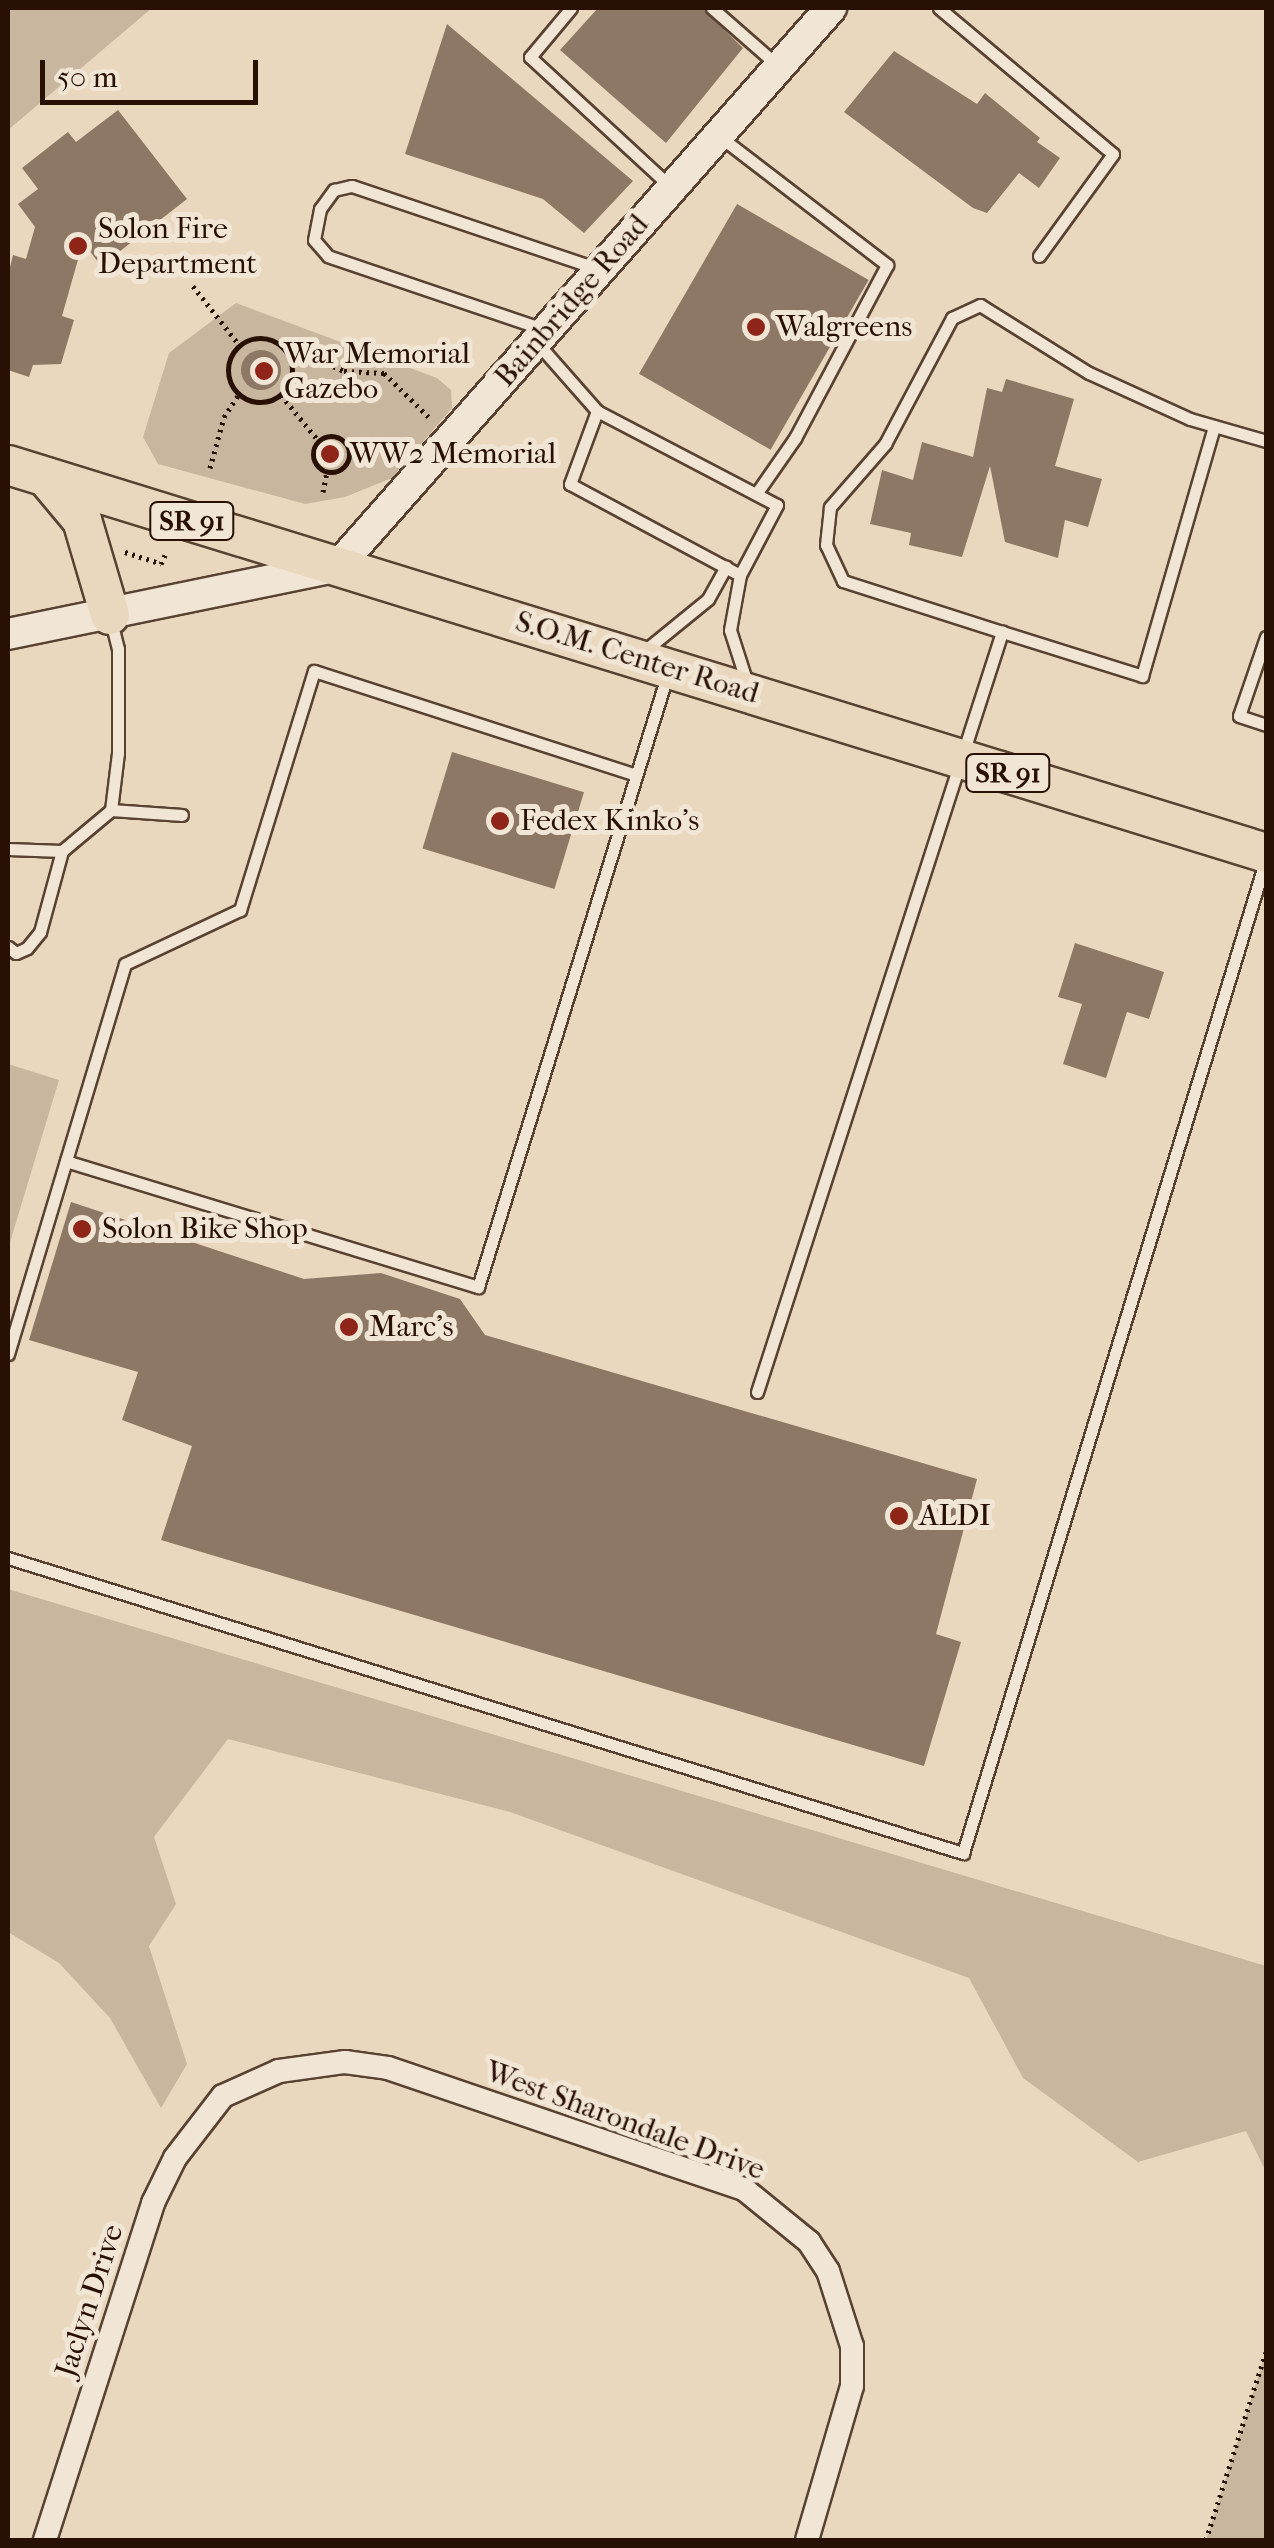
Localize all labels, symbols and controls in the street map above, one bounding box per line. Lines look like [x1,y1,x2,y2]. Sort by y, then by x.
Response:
scale bar [45,40,262,102]
text: 50 m [57,60,118,95]
street label: Bainbridge Road [487,207,657,395]
place label: Solon Fire Department [98,211,257,282]
marker: Solon Fire Department [67,235,89,257]
place label: Walgreens [776,309,912,345]
marker: Walgreens [745,316,767,338]
place label: War Memorial Gazebo [284,336,470,406]
marker: War Memorial Gazebo [253,360,275,382]
place label: WW2 Memorial [350,436,556,472]
marker: WW2 Memorial [319,443,341,465]
road number: SR 91 [147,498,237,544]
street label: S.O.M. Center Road [511,604,763,712]
road number: SR 91 [963,750,1053,796]
place label: Fedex Kinko's [520,803,699,839]
marker: Fedex Kinko's [489,810,511,832]
place label: Solon Bike Shop [102,1211,308,1247]
marker: Solon Bike Shop [71,1218,93,1240]
place label: Marc's [369,1309,453,1345]
marker: Marc's [338,1316,360,1338]
place label: ALDI [919,1498,991,1534]
marker: ALDI [888,1505,910,1527]
street label: West Sharondale Drive [481,2054,769,2188]
street label: Jaclyn Drive [48,2220,132,2382]

